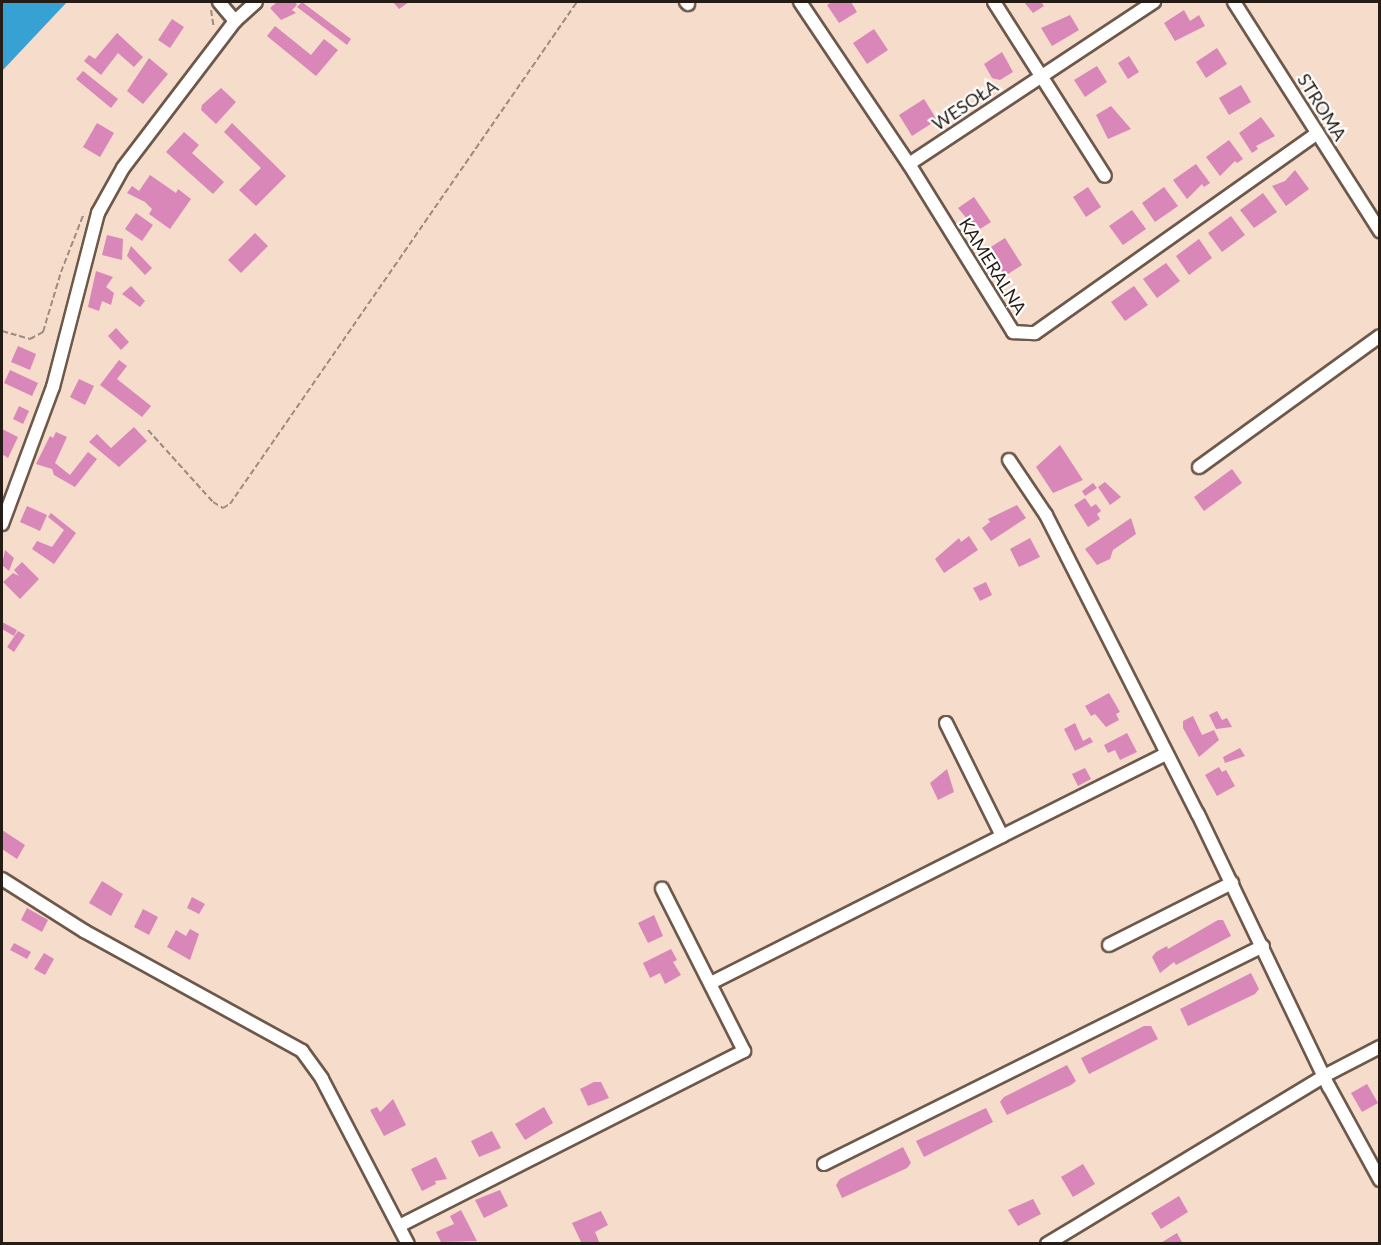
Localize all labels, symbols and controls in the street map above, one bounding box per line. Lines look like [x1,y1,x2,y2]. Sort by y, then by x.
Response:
street label: STROMA [1293,70,1351,144]
street label: WESOŁA [928,75,1002,135]
street label: KAMERALNA [955,214,1031,318]

